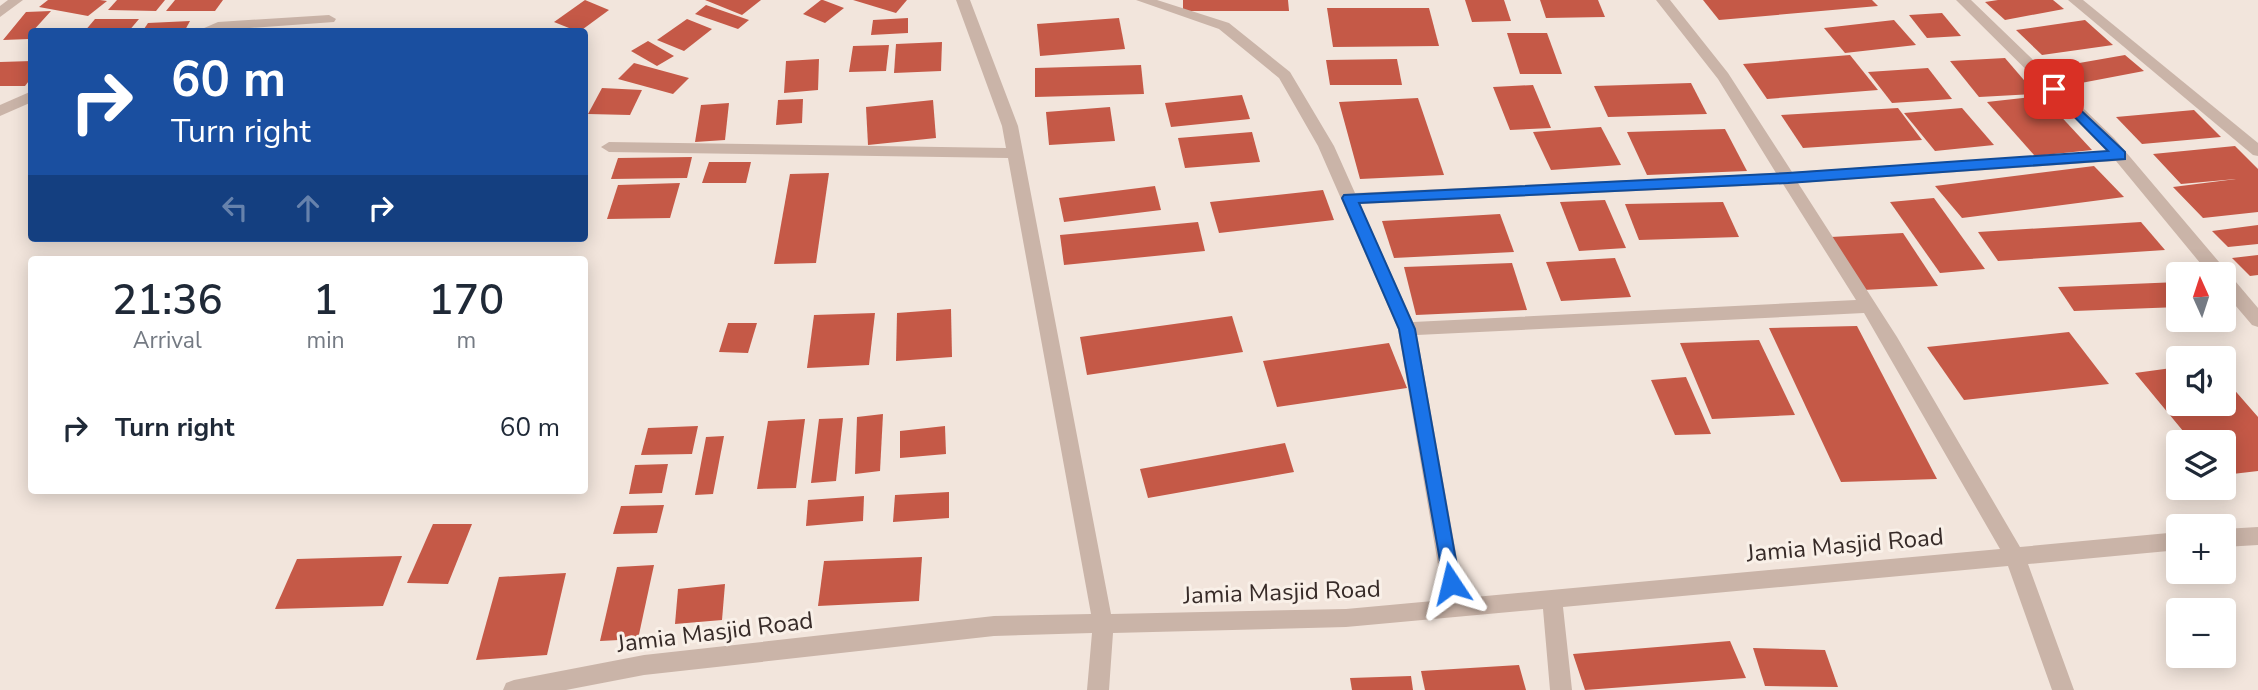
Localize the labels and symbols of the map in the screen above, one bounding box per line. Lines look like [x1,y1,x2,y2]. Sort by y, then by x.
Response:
pin [2024,59,2084,119]
north arrow [2166,262,2236,332]
street label: Jamia Masjid Road [1744,520,1945,570]
position arrow [1414,546,1488,620]
street label: Jamia Masjid Road [1182,573,1381,611]
street label: Jamia Masjid Road [614,604,815,660]

